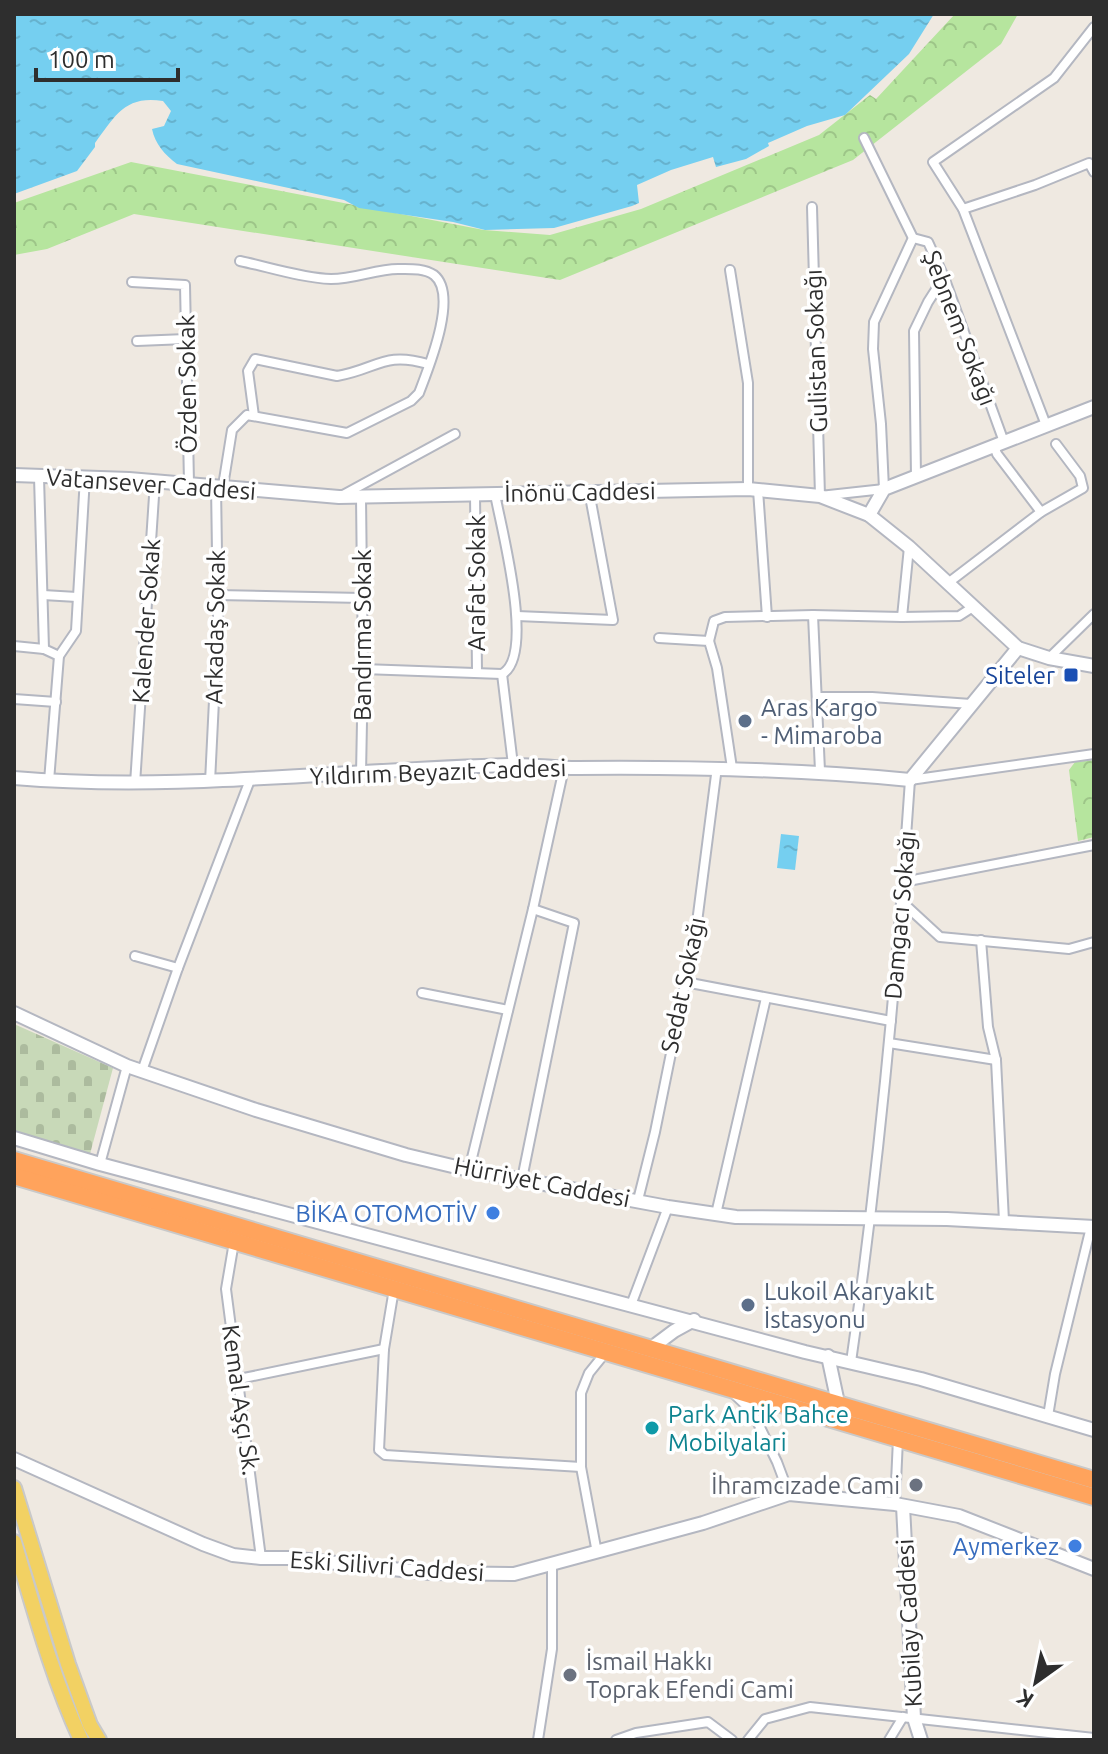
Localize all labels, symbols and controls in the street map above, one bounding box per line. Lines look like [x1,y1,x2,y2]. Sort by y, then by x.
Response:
scale bar [36,32,178,82]
text: 100 m [48,46,115,73]
street label: Şebnem Sokağı [918,247,1002,409]
street label: Gulistan Sokağı [800,269,832,433]
street label: Özden Sokak [172,314,202,454]
street label: Vatansever Caddesi [45,463,257,505]
street label: İnönü Caddesi [504,477,656,507]
street label: Arafat Sokak [463,515,490,651]
street label: Kalender Sokak [127,538,165,704]
street label: Arkadaş Sokak [200,549,230,705]
street label: Bandırma Sokak [349,549,376,721]
place label: Siteler [985,662,1055,689]
marker: Siteler [1062,666,1080,684]
place label: Aras Kargo - Mimaroba [761,694,883,749]
marker: Aras Kargo - Mimaroba [736,712,754,730]
street label: Yıldırım Beyazıt Caddesi [309,754,567,790]
street label: Damgacı Sokağı [879,829,921,1001]
street label: Sedat Sokağı [655,915,711,1055]
street label: Hürriyet Caddesi [452,1152,632,1212]
place label: BİKA OTOMOTİV [296,1200,477,1227]
marker: BİKA OTOMOTİV [484,1204,502,1222]
place label: Lukoil Akaryakıt İstasyonu [764,1278,935,1333]
marker: Lukoil Akaryakıt İstasyonu [739,1296,757,1314]
street label: Kemal Aşçı Sk. [217,1323,265,1477]
place label: Park Antik Bahce Mobilyalari [668,1401,849,1456]
marker: Park Antik Bahce Mobilyalari [643,1419,661,1437]
place label: İhramcızade Cami [711,1472,900,1499]
marker: İhramcızade Cami [907,1476,925,1494]
place label: Aymerkez [953,1533,1059,1560]
marker: Aymerkez [1066,1537,1084,1555]
street label: Kubilay Caddesi [891,1538,927,1708]
street label: Eski Silivri Caddesi [289,1546,485,1586]
north arrow [996,1642,1076,1722]
place label: İsmail Hakkı Toprak Efendi Cami [586,1648,794,1703]
marker: İsmail Hakkı Toprak Efendi Cami [561,1666,579,1684]
text: K [1012,1685,1038,1714]

